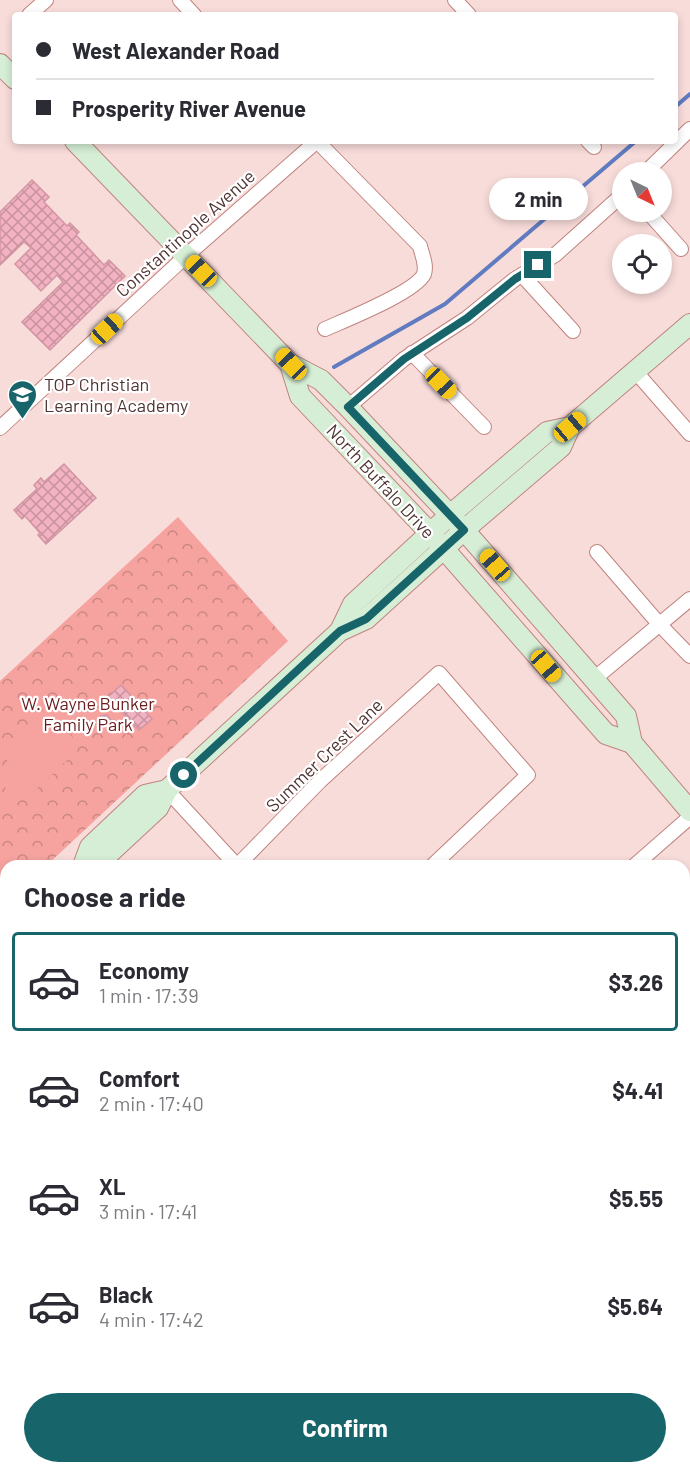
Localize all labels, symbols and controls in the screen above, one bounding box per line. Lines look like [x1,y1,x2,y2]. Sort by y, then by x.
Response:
text: West Alexander Road [72,37,280,63]
text: Prosperity River Avenue [72,95,306,121]
north arrow [612,162,672,222]
map controls [612,162,672,294]
street label: Constantinople Avenue [111,165,259,301]
callout: 2 min [488,178,588,220]
text: 2 min [515,187,562,211]
button: locate [612,234,672,294]
route end [524,251,551,278]
car [182,252,220,290]
car [88,310,126,348]
car [272,345,310,383]
car [422,364,460,402]
place label: TOP Christian Learning Academy [44,373,188,416]
school or university icon: TOP Christian Learning Academy [7,378,39,420]
car [550,409,590,445]
street label: North Buffalo Drive [322,419,440,543]
car [476,546,514,584]
car [527,647,565,685]
park label: W. Wayne Bunker Family Park [21,692,155,735]
street label: Summer Crest Lane [261,694,387,816]
route start [170,761,197,788]
text: Choose a ride [24,880,186,912]
icon: car [27,955,81,1009]
text: Economy [99,957,189,983]
text: $3.26 [608,969,663,995]
text: 1 min · 17:39 [99,983,199,1007]
icon: car [27,1063,81,1117]
text: Comfort [99,1065,180,1091]
text: $4.41 [612,1077,663,1103]
text: 2 min · 17:40 [99,1091,204,1115]
icon: car [27,1171,81,1225]
text: XL [99,1173,125,1199]
text: $5.55 [609,1185,663,1211]
text: 3 min · 17:41 [99,1199,197,1223]
icon: car [27,1279,81,1333]
text: Black [99,1281,153,1307]
text: $5.64 [607,1293,663,1319]
text: 4 min · 17:42 [99,1307,204,1331]
button: Confirm [24,1393,666,1462]

